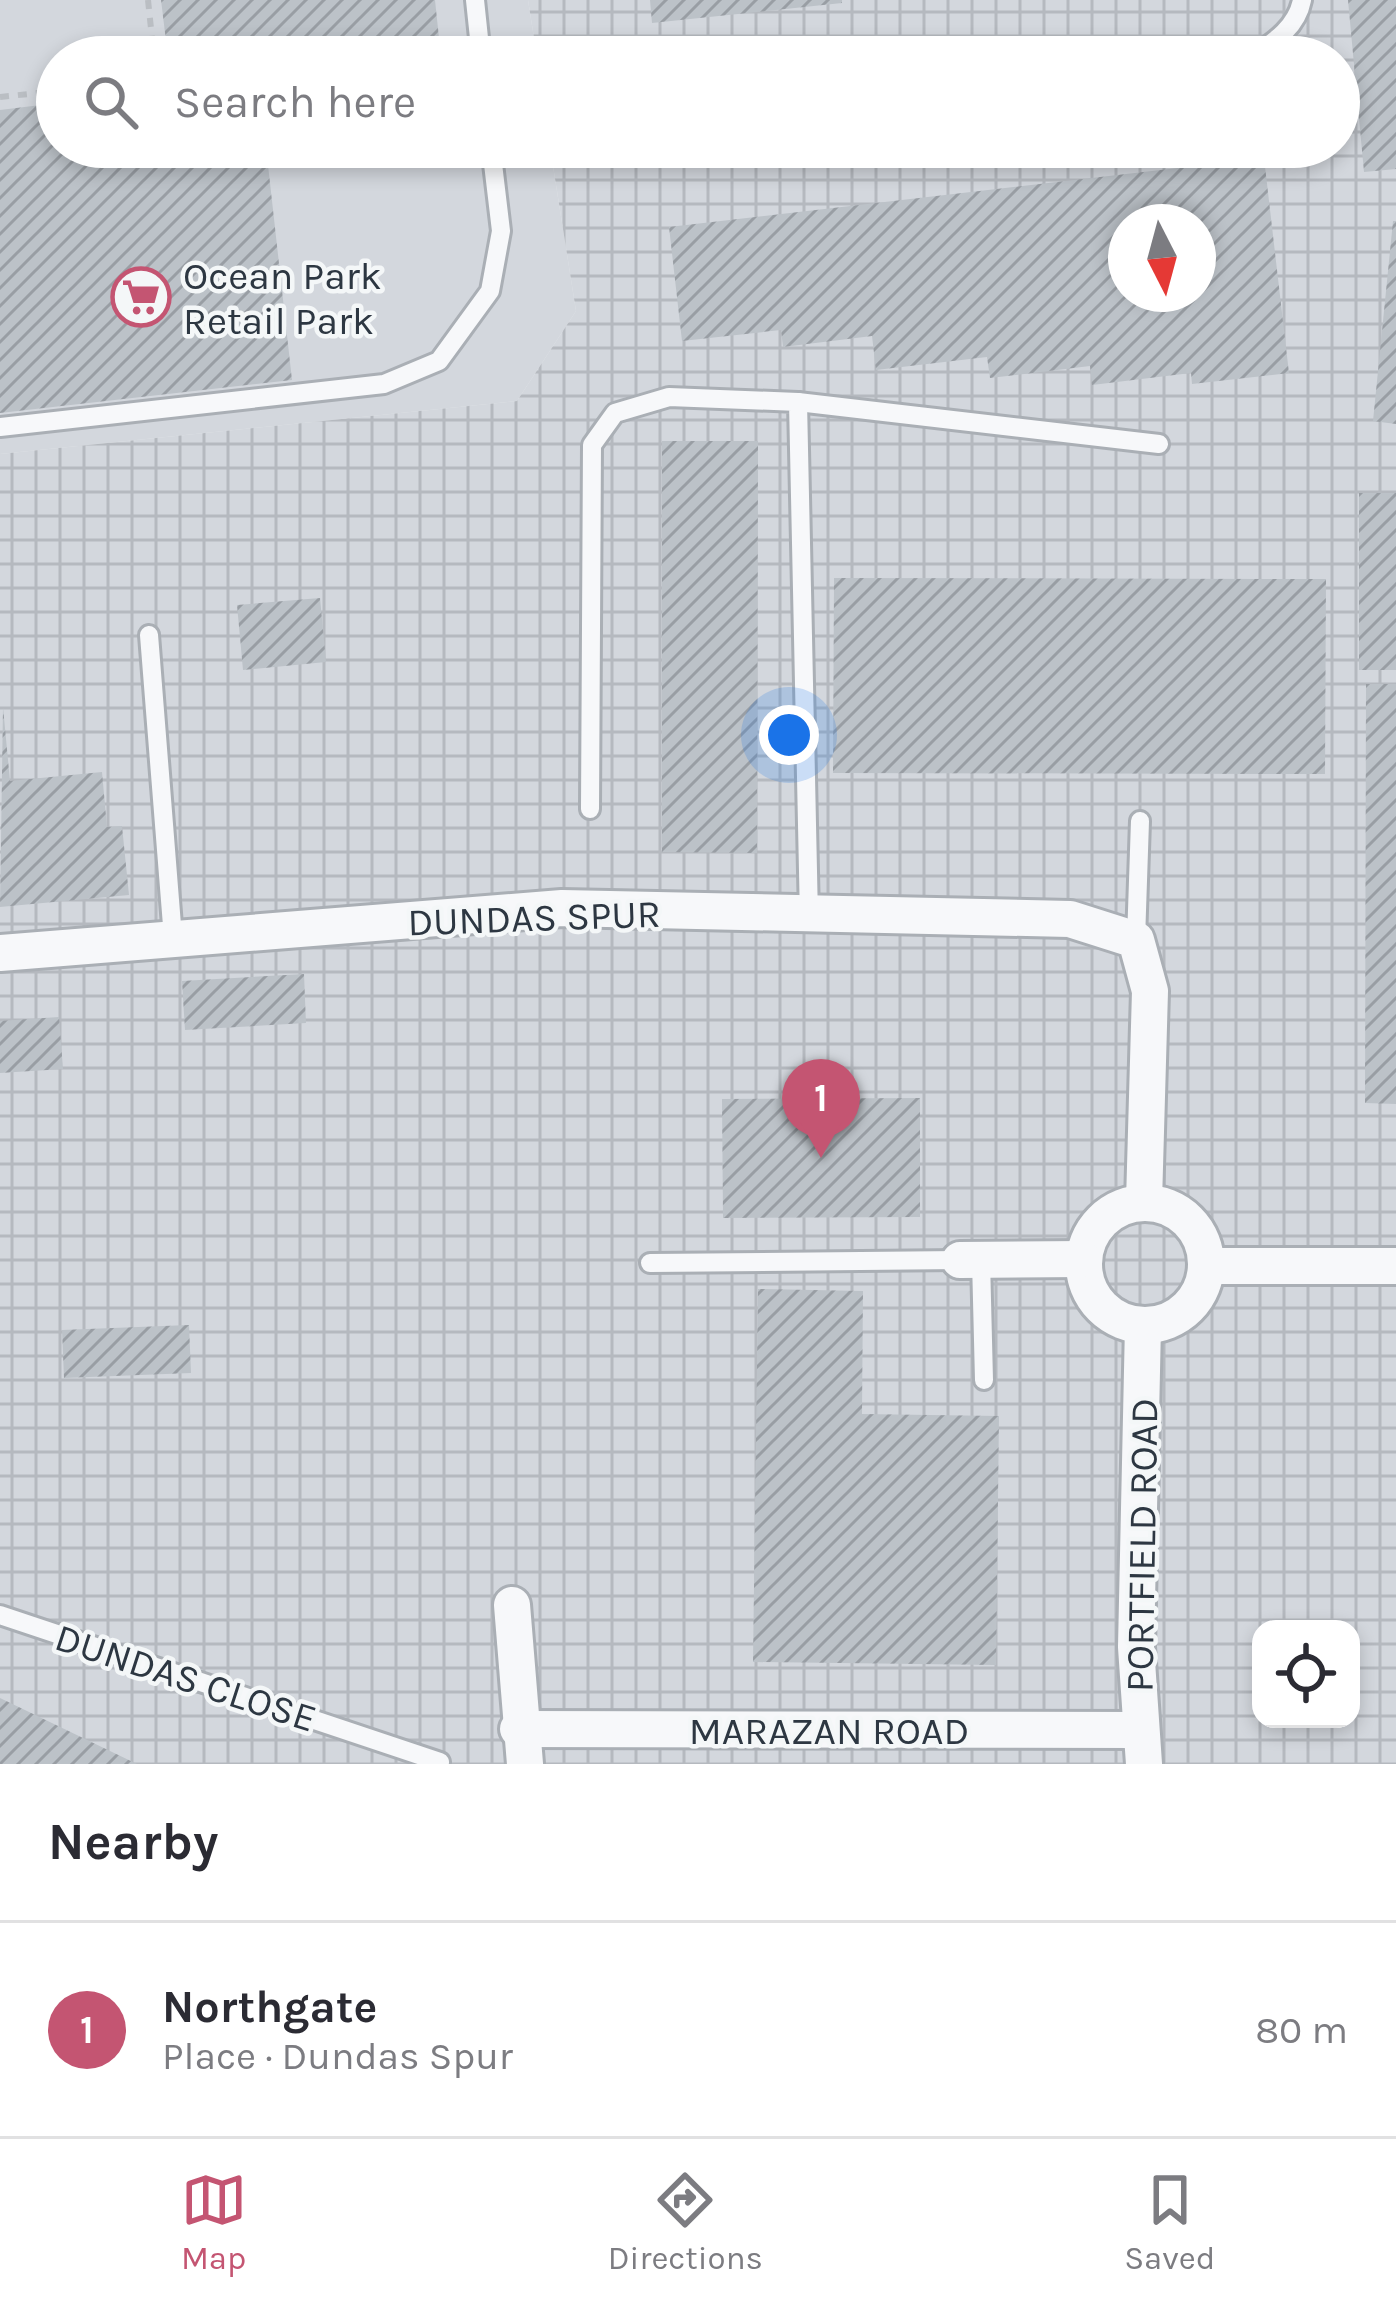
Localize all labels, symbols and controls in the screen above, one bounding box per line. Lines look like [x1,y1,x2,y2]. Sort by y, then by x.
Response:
search box [36,36,1360,168]
icon: search [78,69,144,135]
text: Search here [174,76,416,128]
north arrow [1108,204,1216,312]
place label: Ocean Park Retail Park [183,253,382,344]
supermarket icon: Ocean Park Retail Park [110,266,172,328]
your location [759,705,819,765]
street label: DUNDAS SPUR [407,891,661,945]
pin: 1 [782,1059,860,1158]
street label: PORTFIELD ROAD [1116,1398,1168,1692]
street label: DUNDAS CLOSE [49,1614,322,1742]
map controls [1252,1620,1360,1728]
button: locate [1252,1620,1360,1728]
street label: MARAZAN ROAD [689,1708,969,1754]
text: Nearby [48,1812,218,1872]
text: Northgate [162,1981,377,2033]
text: 1 [80,2007,94,2053]
text: 80 m [1255,2007,1348,2053]
text: Place · Dundas Spur [162,2033,513,2079]
tab: Map [181,2167,247,2277]
tab: Directions [608,2167,763,2277]
tab: Saved [1124,2167,1215,2277]

